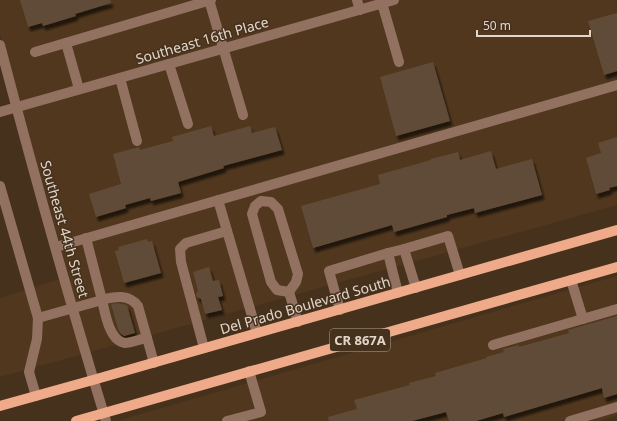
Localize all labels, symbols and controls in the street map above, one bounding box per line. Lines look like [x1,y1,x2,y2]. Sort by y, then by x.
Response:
street label: Southeast 16th Place [133,12,271,68]
scale bar [477,12,590,38]
text: 50 m [483,17,511,34]
street label: Southeast 44th Street [36,158,94,300]
street label: Del Prado Boulevard South [217,272,393,338]
road number: CR 867A [330,329,390,351]

